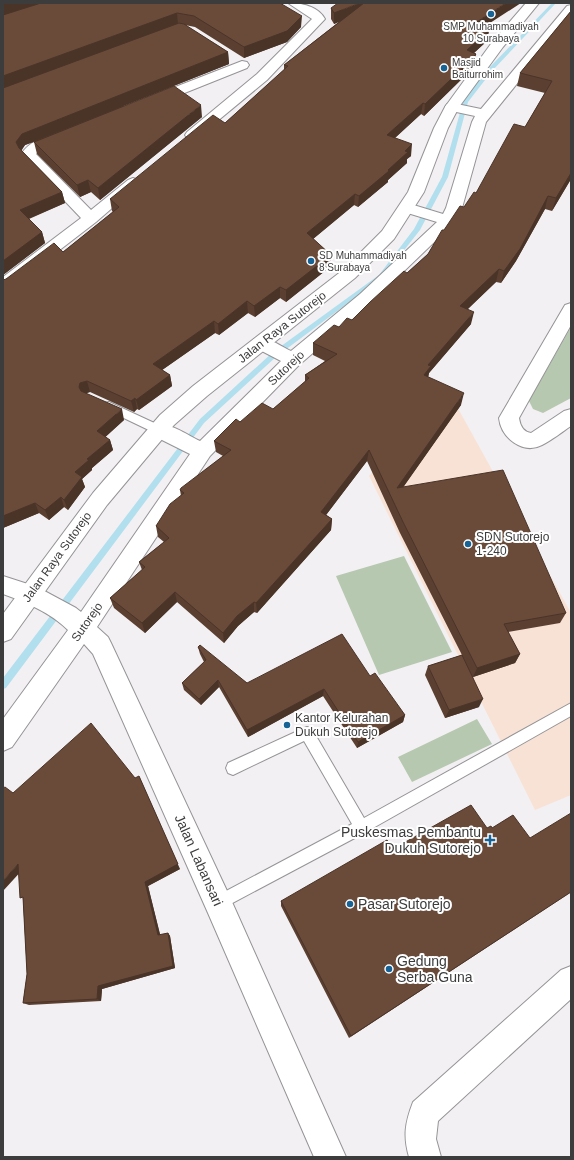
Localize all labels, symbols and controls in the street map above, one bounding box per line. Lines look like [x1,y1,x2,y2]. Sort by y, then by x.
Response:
marker: SMP Muhammadiyah 10 Surabaya [486,9,496,19]
place label: SMP Muhammadiyah 10 Surabaya [443,21,539,44]
place label: Masjid Baiturrohim [452,57,503,80]
marker: Masjid Baiturrohim [439,63,449,73]
place label: SD Muhammadiyah 8 Surabaya [319,250,407,273]
marker: SD Muhammadiyah 8 Surabaya [306,256,316,266]
street label: Jalan Raya Sutorejo [235,288,329,366]
street label: Sutorejo [265,347,307,389]
street label: Jalan Raya Sutorejo [20,509,95,605]
place label: SDN Sutorejo 1-240 [476,530,550,558]
marker: SDN Sutorejo 1-240 [463,539,473,549]
street label: Sutorejo [68,599,106,644]
place label: Kantor Kelurahan Dukuh Sutorejo [295,711,388,739]
marker: Kantor Kelurahan Dukuh Sutorejo [282,720,292,730]
street label: Jalan Labansari [172,812,226,908]
place label: Puskesmas Pembantu Dukuh Sutorejo [341,824,481,856]
marker: Puskesmas Pembantu Dukuh Sutorejo [484,834,496,846]
place label: Pasar Sutorejo [358,896,451,912]
marker: Pasar Sutorejo [345,899,355,909]
place label: Gedung Serba Guna [397,953,473,985]
marker: Gedung Serba Guna [384,964,394,974]

